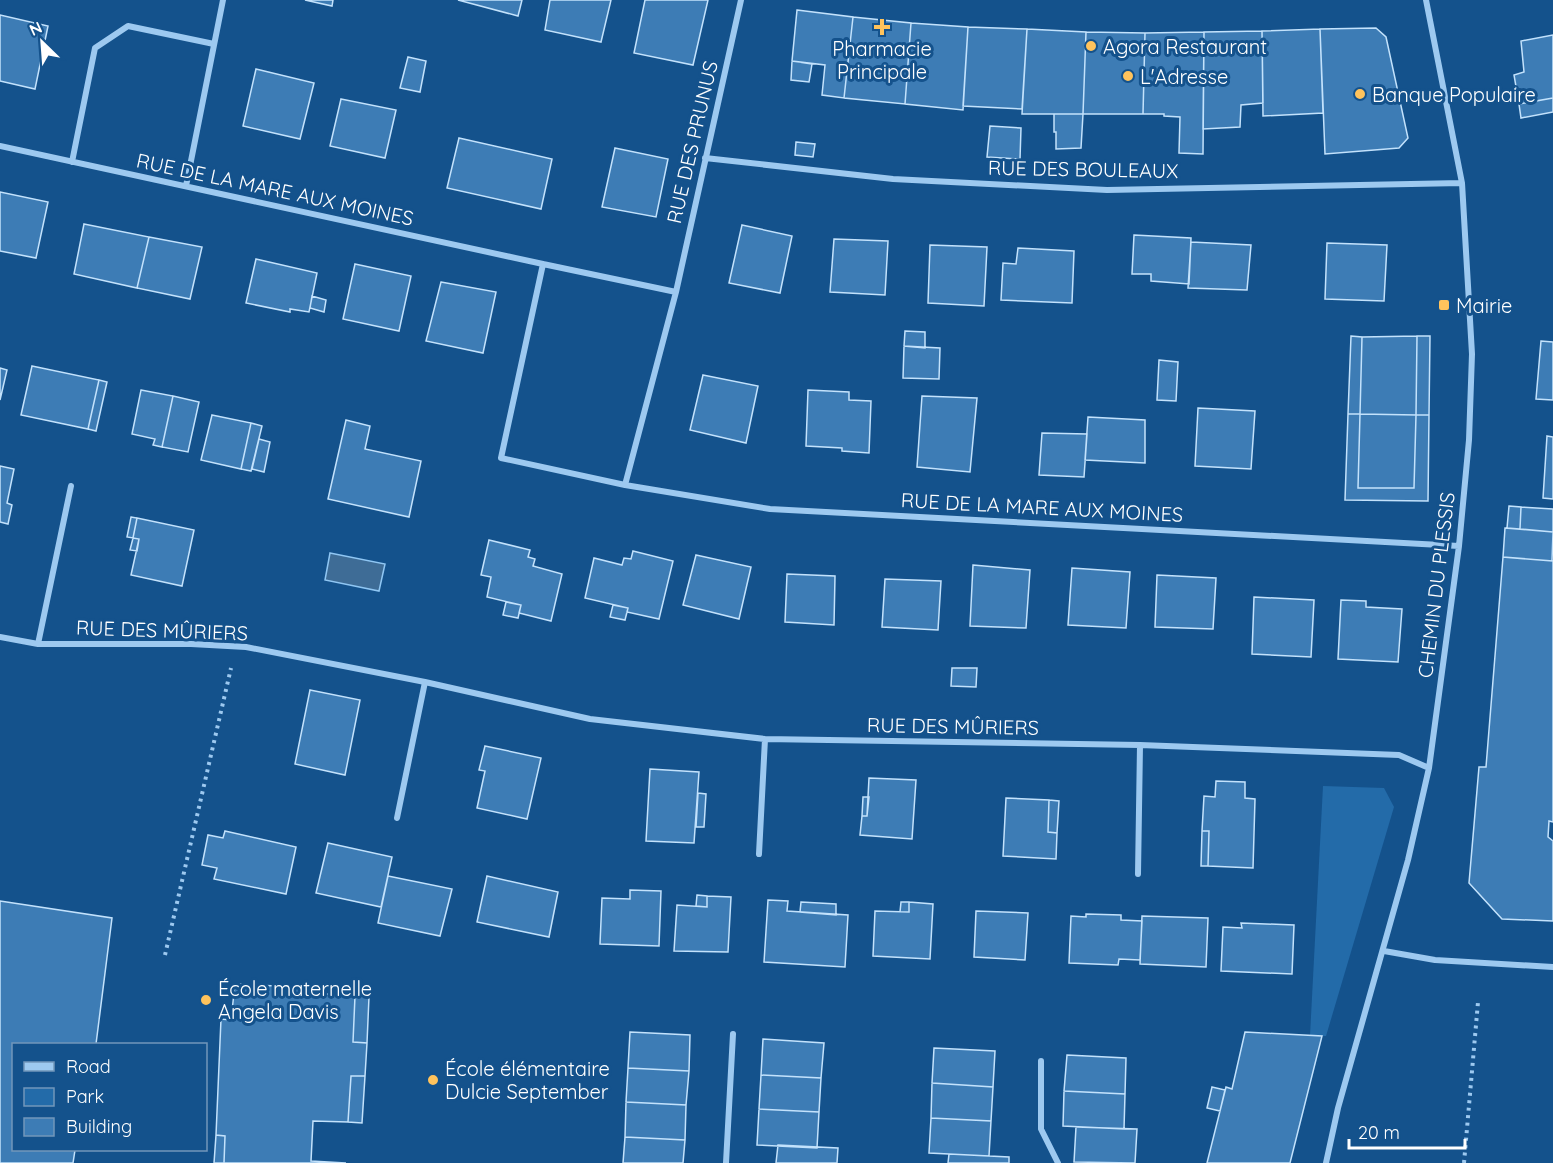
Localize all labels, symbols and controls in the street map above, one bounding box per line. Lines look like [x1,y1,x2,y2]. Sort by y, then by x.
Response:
north arrow [12,12,72,72]
text: N [26,17,45,40]
marker: Pharmacie Principale [875,20,889,34]
place label: Agora Restaurant [1103,34,1267,59]
place label: Pharmacie Principale [832,36,932,84]
marker: Agora Restaurant [1084,39,1098,53]
street label: RUE DES PRUNUS [661,58,723,226]
place label: L'Adresse [1140,64,1228,89]
marker: L'Adresse [1121,69,1135,83]
place label: Banque Populaire [1372,82,1536,107]
marker: Banque Populaire [1353,87,1367,101]
street label: RUE DE LA MARE AUX MOINES [134,147,416,231]
street label: RUE DES BOULEAUX [988,155,1178,183]
place label: Mairie [1456,293,1512,318]
marker: Mairie [1437,298,1451,312]
street label: RUE DE LA MARE AUX MOINES [900,487,1184,527]
street label: CHEMIN DU PLESSIS [1412,491,1460,679]
street label: RUE DES MÛRIERS [76,615,248,645]
street label: RUE DES MÛRIERS [867,712,1039,740]
place label: École maternelle Angela Davis [218,976,372,1024]
marker: École maternelle Angela Davis [199,993,213,1007]
legend [12,1043,207,1151]
text: Road [66,1055,111,1078]
place label: École élémentaire Dulcie September [445,1056,610,1104]
marker: École élémentaire Dulcie September [426,1073,440,1087]
text: Park [66,1085,104,1108]
scale bar [1349,1112,1464,1150]
text: Building [66,1115,132,1138]
text: 20 m [1358,1121,1400,1144]

